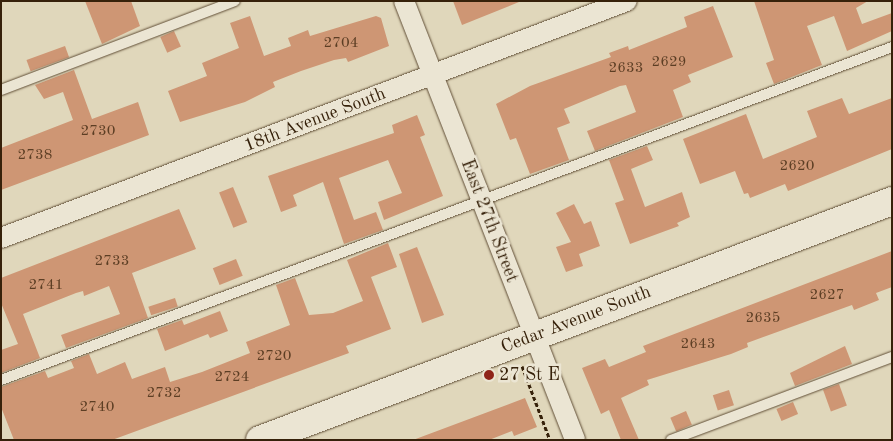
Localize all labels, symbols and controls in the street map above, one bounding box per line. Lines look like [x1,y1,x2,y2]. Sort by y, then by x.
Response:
house number: 2704 [324,35,358,53]
house number: 2629 [652,54,686,72]
house number: 2633 [609,60,643,78]
street label: 18th Avenue South [241,83,389,157]
house number: 2730 [81,123,115,141]
house number: 2738 [18,147,52,165]
street label: East 27th Street [456,156,522,286]
house number: 2620 [780,158,814,176]
house number: 2733 [95,253,129,271]
house number: 2741 [29,277,63,295]
street label: Cedar Avenue South [498,281,654,359]
house number: 2627 [810,287,844,305]
house number: 2635 [746,310,780,328]
house number: 2643 [681,336,715,354]
house number: 2720 [257,348,291,366]
place label: 27 St E [499,364,560,386]
house number: 2724 [215,369,249,387]
marker: 27 St E [483,369,495,381]
house number: 2732 [147,385,181,403]
house number: 2740 [80,399,114,417]

